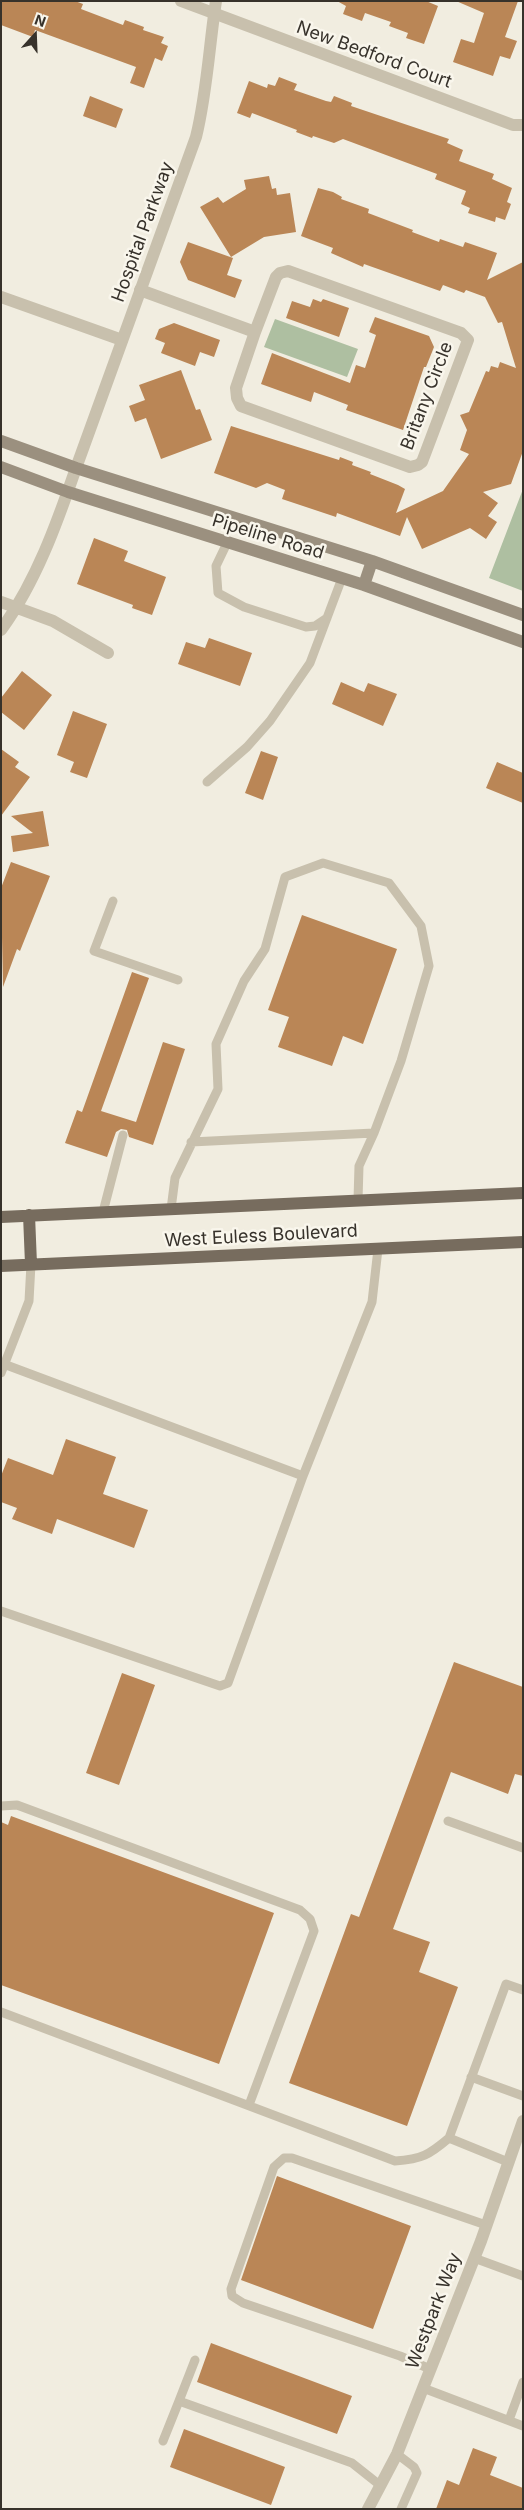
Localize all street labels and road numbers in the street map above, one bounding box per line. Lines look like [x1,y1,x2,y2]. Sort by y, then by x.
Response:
street label: New Bedford Court [293,17,455,93]
street label: Hospital Parkway [108,159,178,305]
street label: Britany Circle [396,339,458,453]
street label: Pipeline Road [210,510,326,564]
street label: West Euless Boulevard [164,1220,358,1252]
street label: Westpark Way [402,2250,466,2372]

